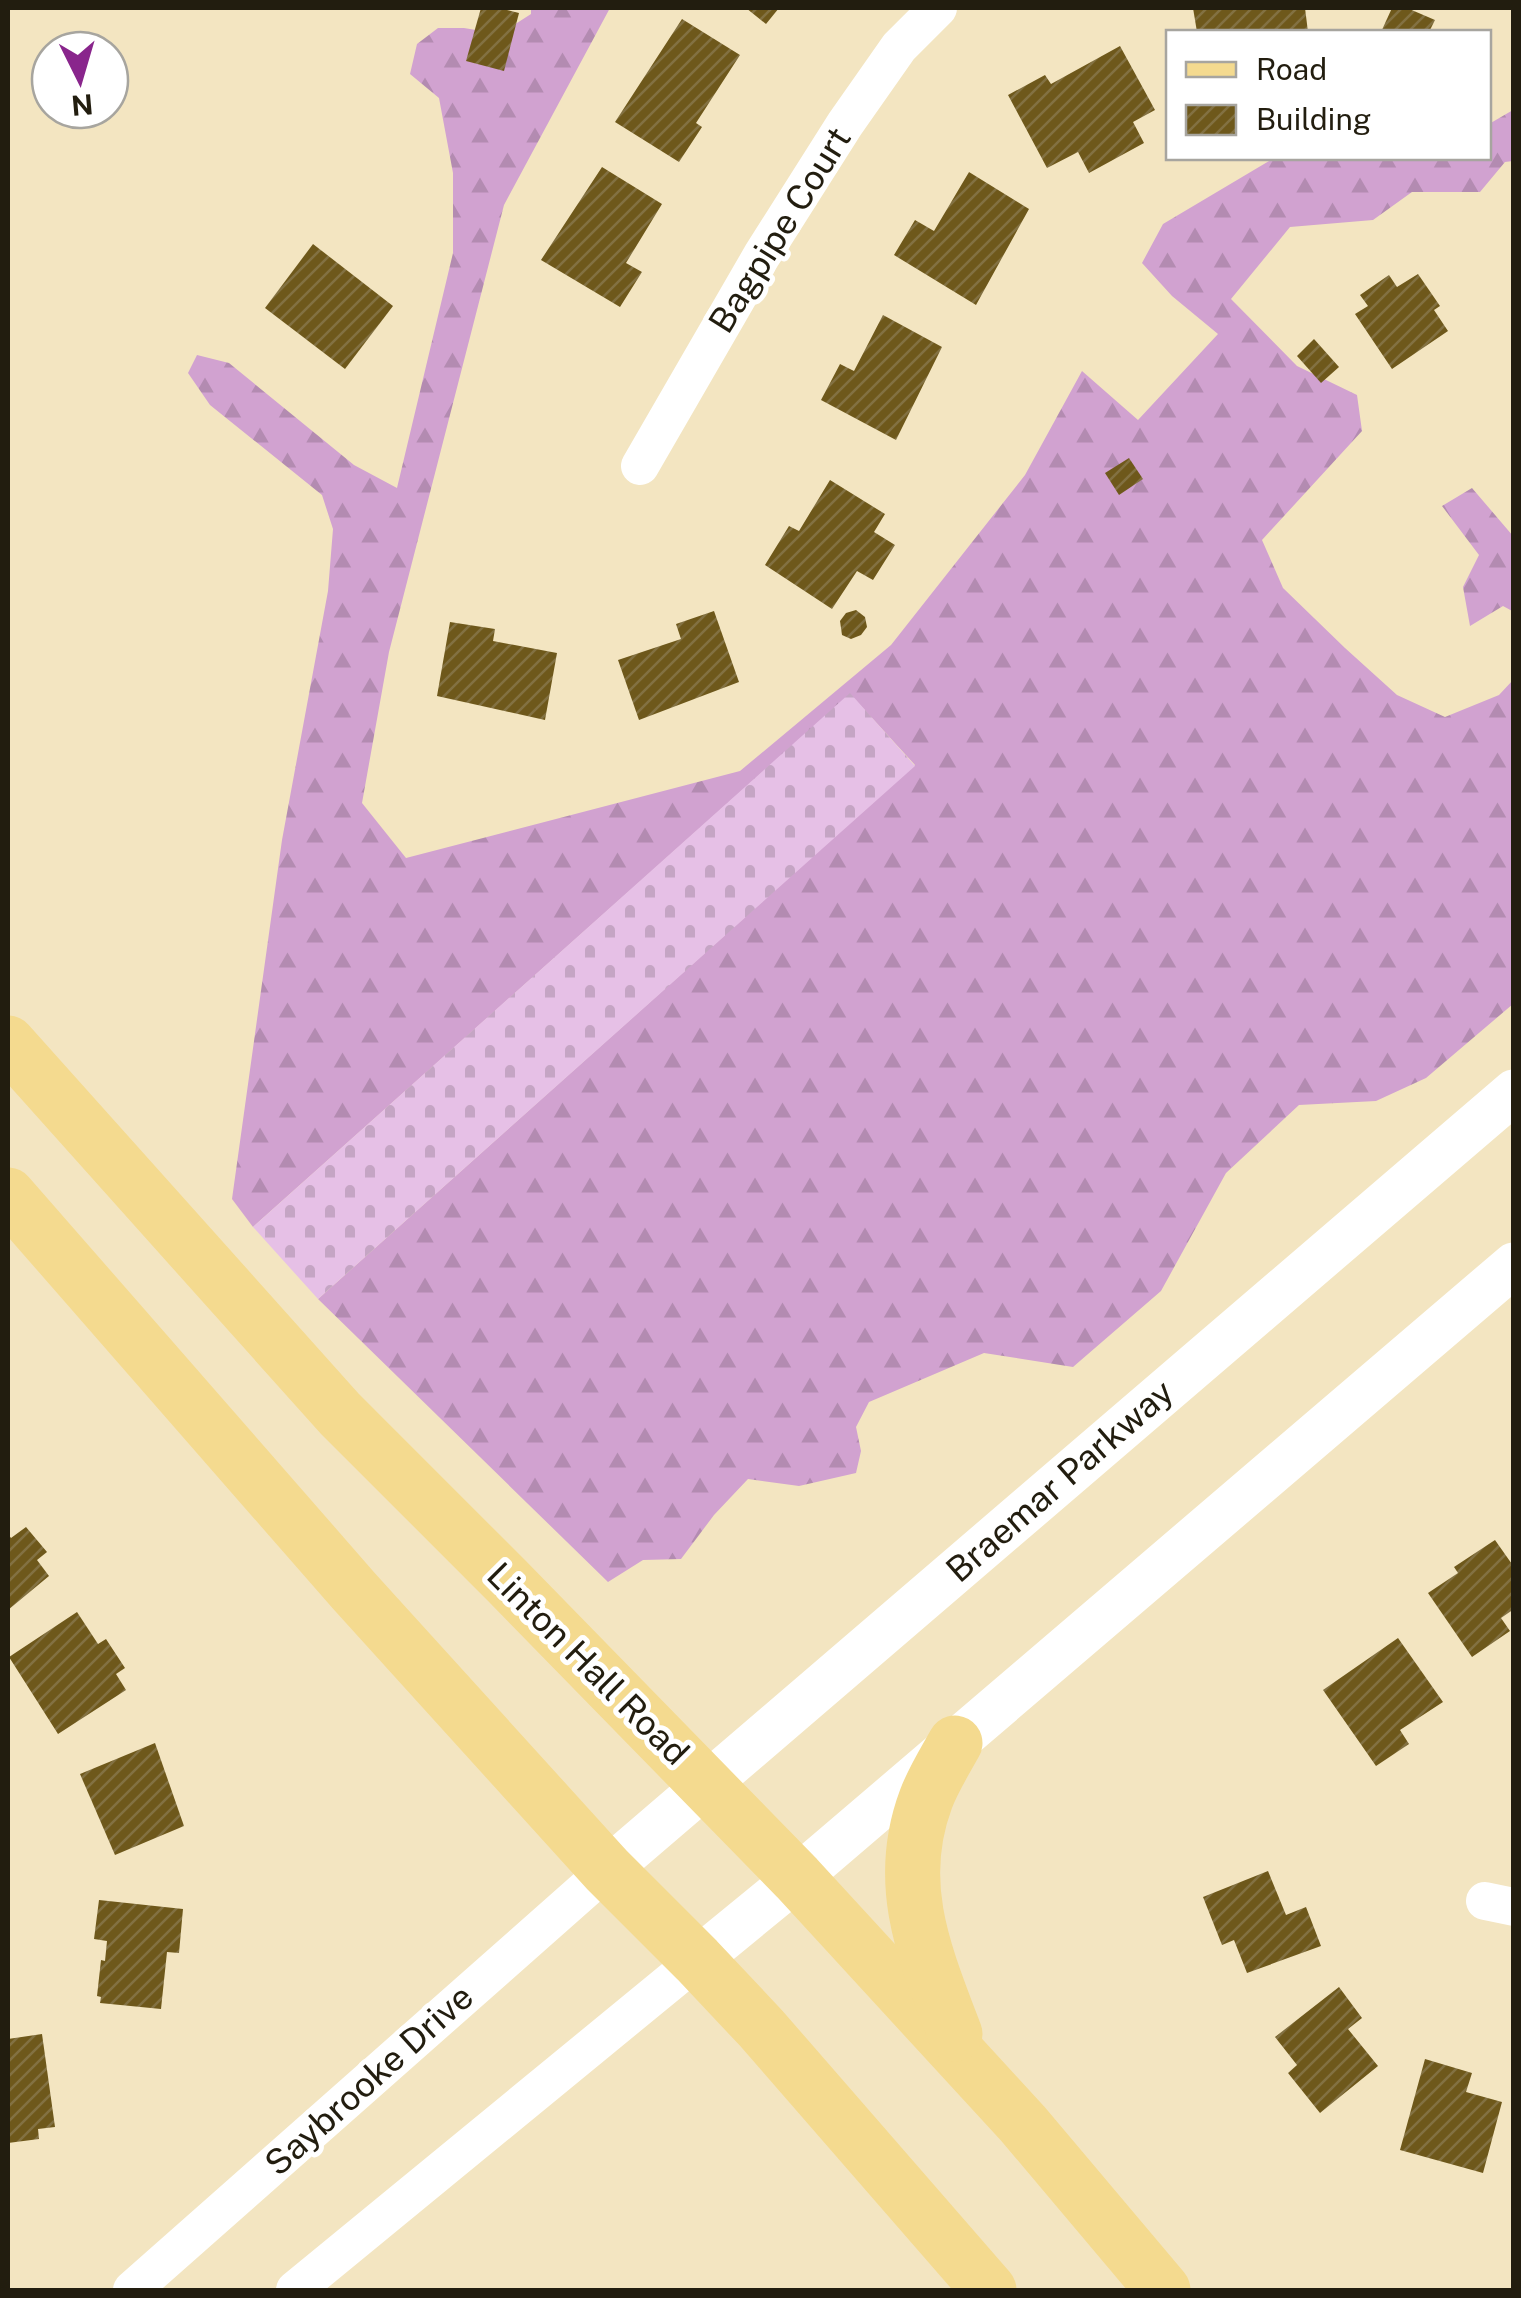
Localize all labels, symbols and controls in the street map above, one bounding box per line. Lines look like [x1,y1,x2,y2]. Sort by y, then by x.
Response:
north arrow [30,30,130,130]
legend [1166,30,1491,160]
text: Road [1256,51,1327,87]
text: N [70,88,95,123]
text: Building [1256,101,1371,137]
street label: Bagpipe Court [700,119,859,340]
street label: Braemar Parkway [938,1371,1181,1590]
street label: Linton Hall Road [479,1554,698,1773]
street label: Saybrooke Drive [256,1976,481,2184]

